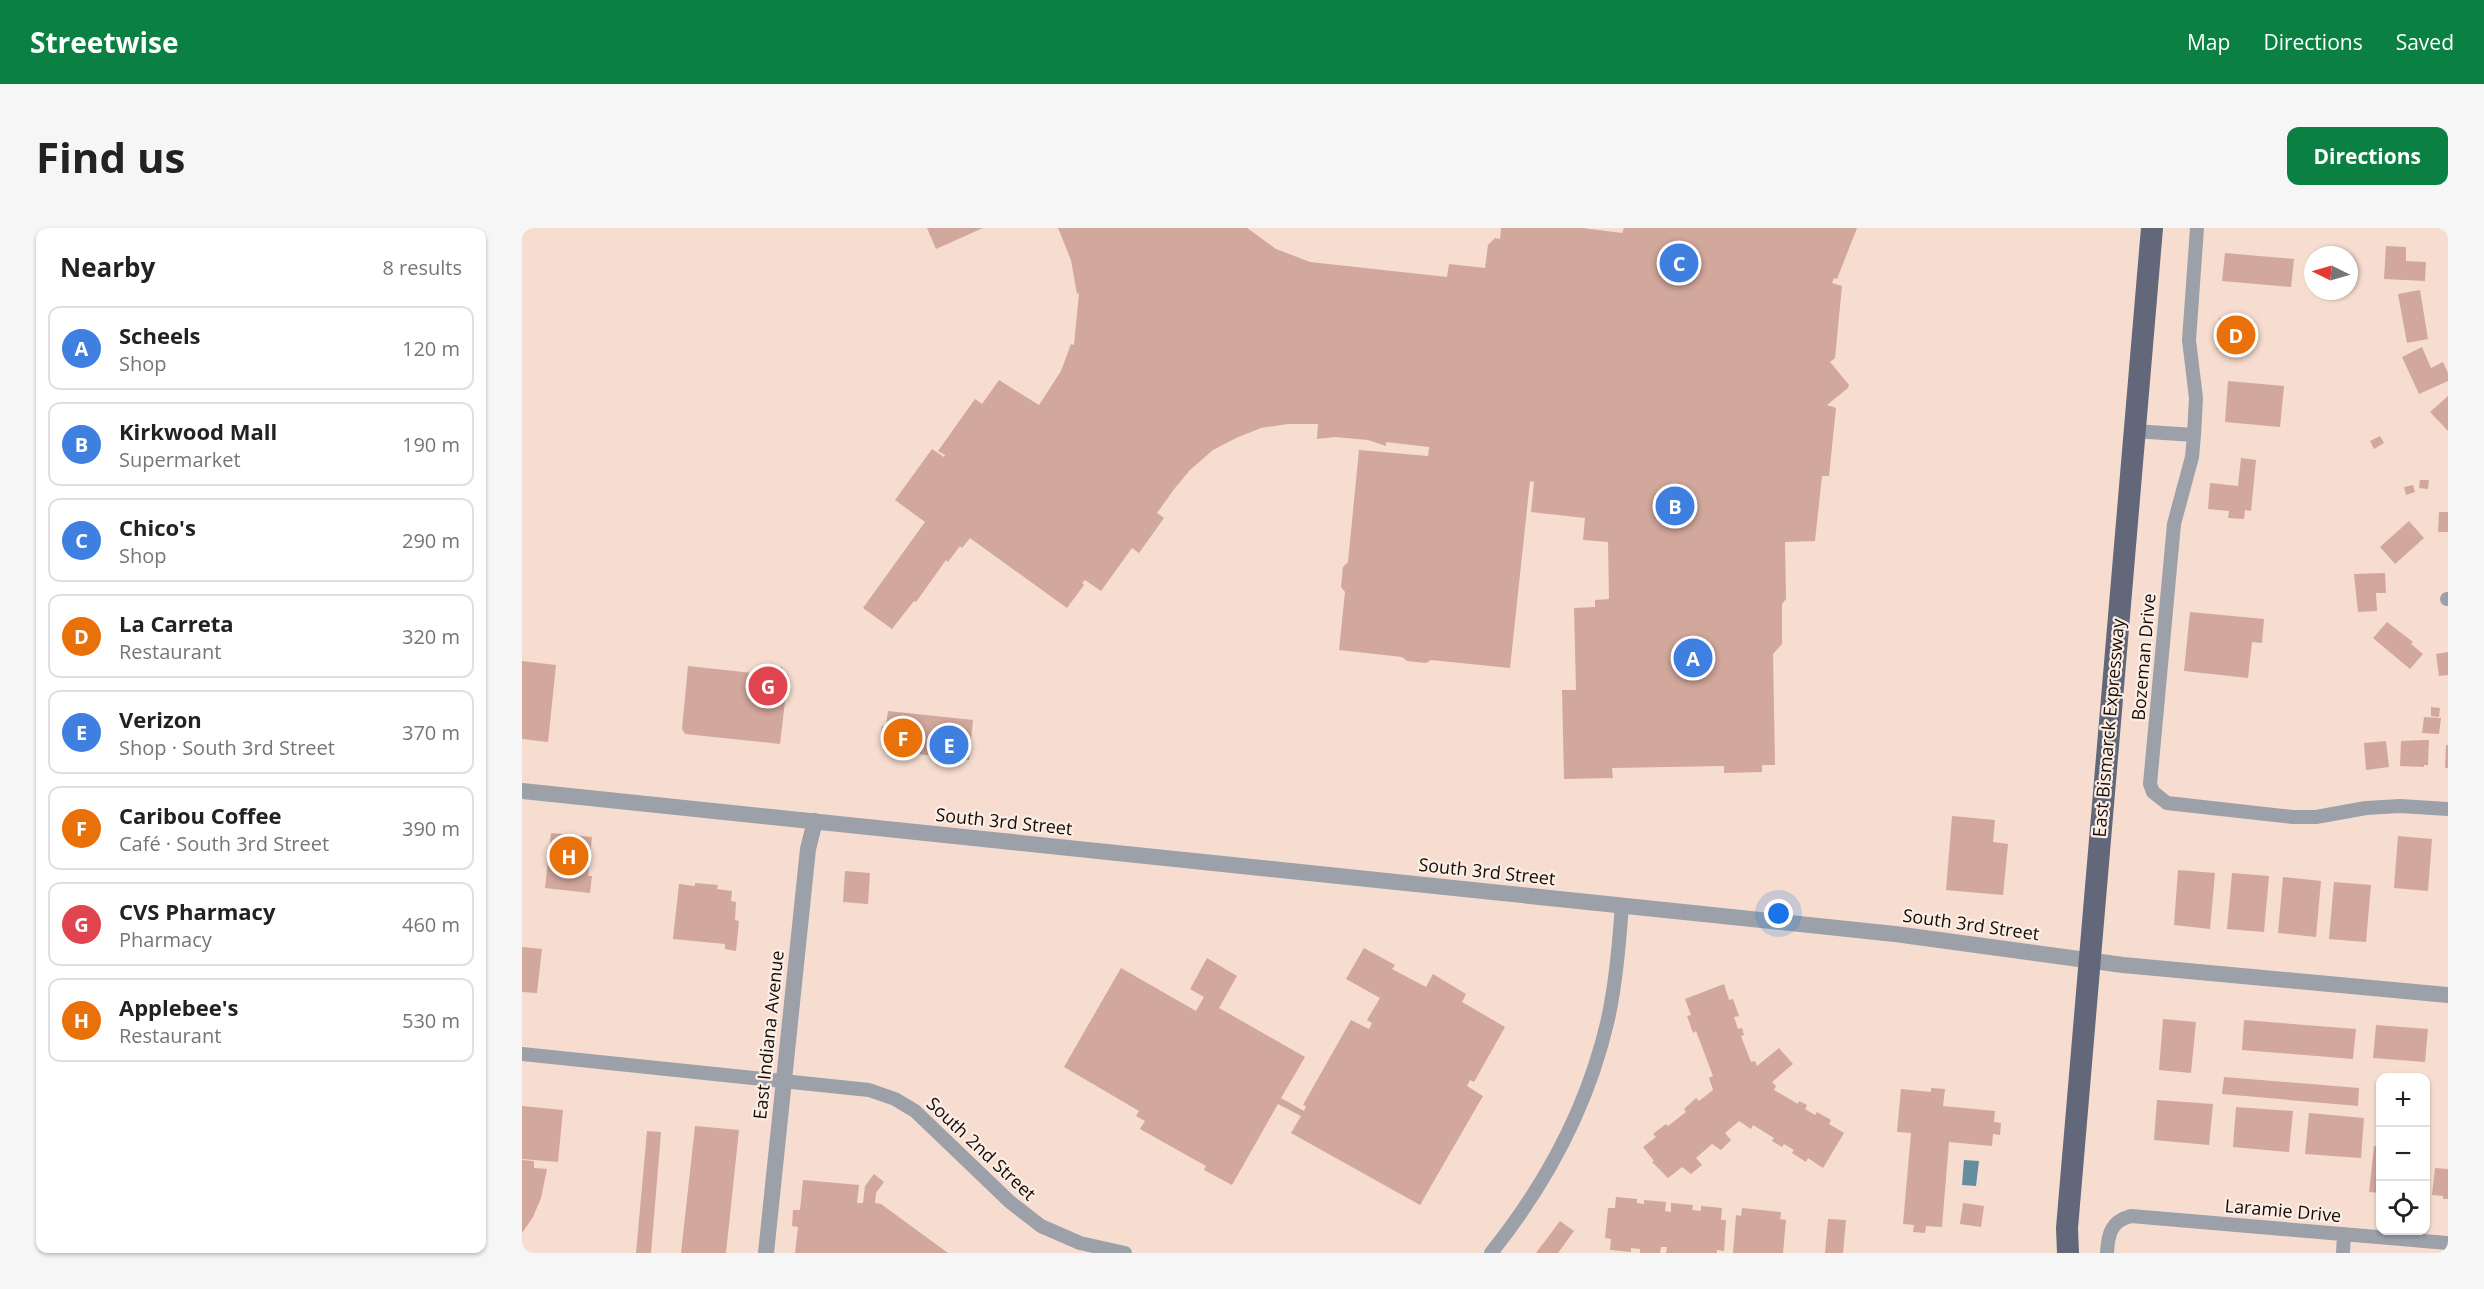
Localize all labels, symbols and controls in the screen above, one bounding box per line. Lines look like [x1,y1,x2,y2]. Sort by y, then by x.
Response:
text: Streetwise [30,23,179,61]
text: Map [2187,28,2230,56]
text: Directions [2263,28,2363,56]
text: Saved [2396,28,2454,56]
button: Directions [2287,127,2448,185]
text: Find us [36,128,185,185]
pin: C [1660,240,1698,285]
north arrow [2304,246,2358,300]
text: Nearby [60,249,155,285]
text: 8 results [382,254,462,281]
pin: D [2216,312,2256,358]
text: Scheels [119,320,201,350]
text: A [75,335,88,362]
text: 120 m [402,335,460,362]
text: Shop [119,350,167,377]
text: Kirkwood Mall [119,416,277,446]
text: B [75,431,88,458]
text: 190 m [402,431,460,458]
text: Supermarket [119,446,241,473]
pin: B [1656,484,1694,528]
text: Chico's [119,512,196,542]
text: C [75,527,88,554]
text: 290 m [402,527,460,554]
text: Shop [119,542,167,569]
street label: Bozeman Drive [2125,592,2161,721]
text: La Carreta [119,608,234,638]
street label: East Bismarck Expressway [2086,617,2130,838]
text: D [74,623,89,650]
text: 320 m [402,623,460,650]
pin: A [1674,636,1712,680]
text: Restaurant [119,638,221,665]
pin: G [748,664,788,708]
text: Verizon [119,704,202,734]
pin: F [884,716,922,760]
text: E [76,719,87,746]
text: 370 m [402,719,460,746]
pin: E [930,722,968,768]
text: Shop · South 3rd Street [119,734,335,761]
text: Caribou Coffee [119,800,281,830]
street label: South 3rd Street [934,802,1074,840]
text: F [76,815,87,842]
text: 390 m [402,815,460,842]
text: Café · South 3rd Street [119,830,329,857]
pin: H [550,834,588,878]
street label: South 3rd Street [1417,852,1557,890]
text: CVS Pharmacy [119,896,275,926]
your location [1764,899,1793,928]
street label: South 3rd Street [1901,903,2041,945]
text: G [74,911,89,938]
text: 460 m [402,911,460,938]
text: Pharmacy [119,926,212,953]
street label: East Indiana Avenue [747,949,789,1121]
text: Applebee's [119,992,238,1022]
text: H [74,1007,89,1034]
text: 530 m [402,1007,460,1034]
text: Restaurant [119,1022,221,1049]
map controls [2376,1073,2430,1235]
button: + [2376,1073,2430,1127]
street label: South 2nd Street [922,1091,1041,1205]
button: − [2376,1127,2430,1181]
button: locate [2376,1181,2430,1235]
street label: Laramie Drive [2224,1193,2342,1227]

